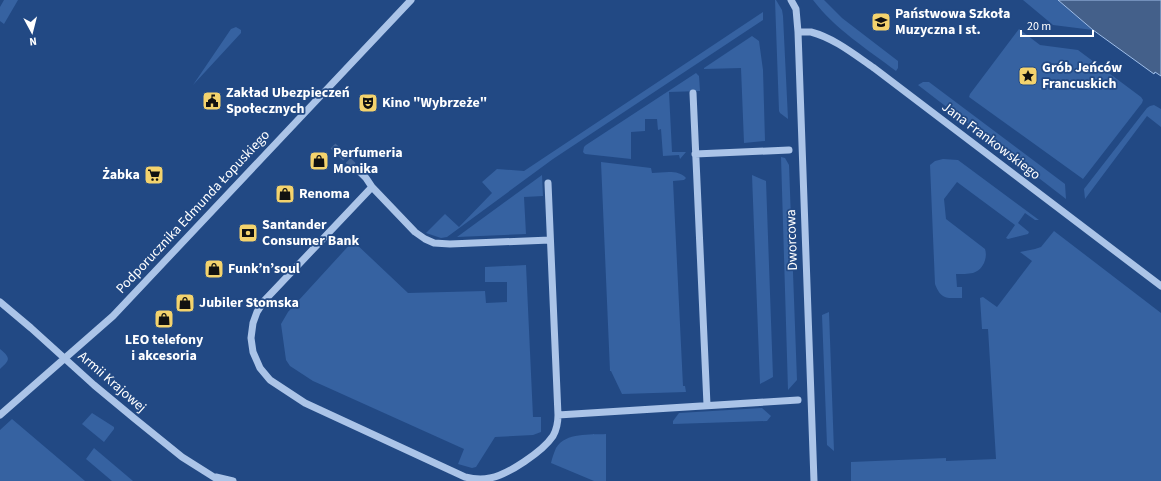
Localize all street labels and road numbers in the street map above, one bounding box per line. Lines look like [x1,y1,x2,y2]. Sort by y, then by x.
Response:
street label: Jana Frankowskiego [937,97,1045,185]
street label: Podporucznika Edmunda Łopuskiego [111,126,275,298]
street label: Dworcowa [781,209,803,271]
street label: Armii Krajowej [73,347,151,417]

